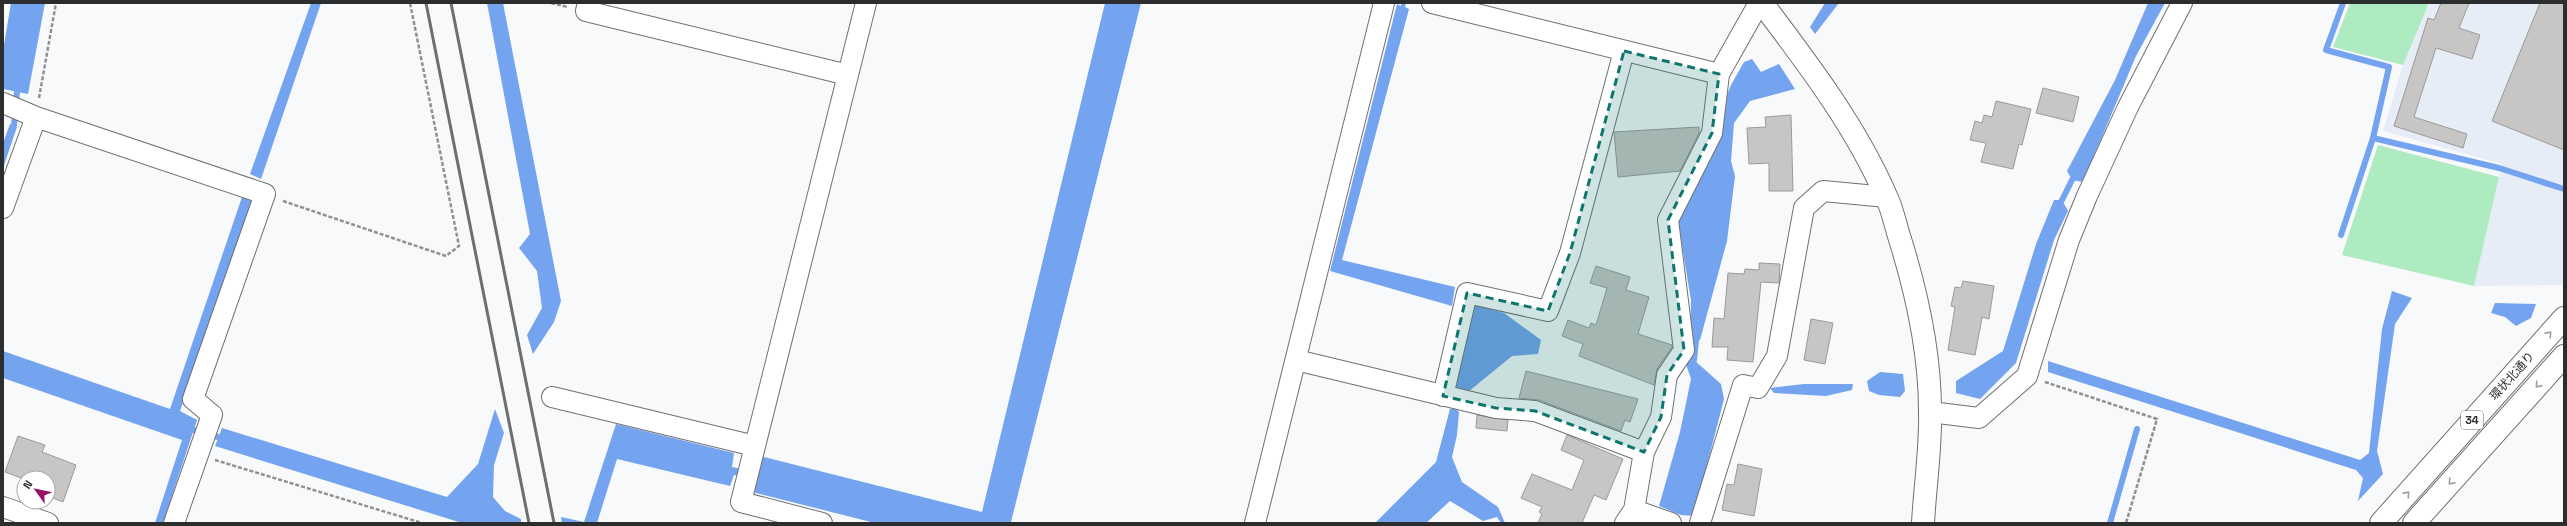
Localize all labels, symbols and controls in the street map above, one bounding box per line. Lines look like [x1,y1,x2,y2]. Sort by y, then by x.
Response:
one-way arrow [2545,332,2552,339]
street label: 環状北通り [2486,348,2538,404]
one-way arrow [2536,380,2543,387]
road number: 34 [2461,411,2483,429]
north arrow [16,470,56,510]
one-way arrow [2449,477,2456,484]
text: N [20,478,35,491]
one-way arrow [2402,491,2409,499]

